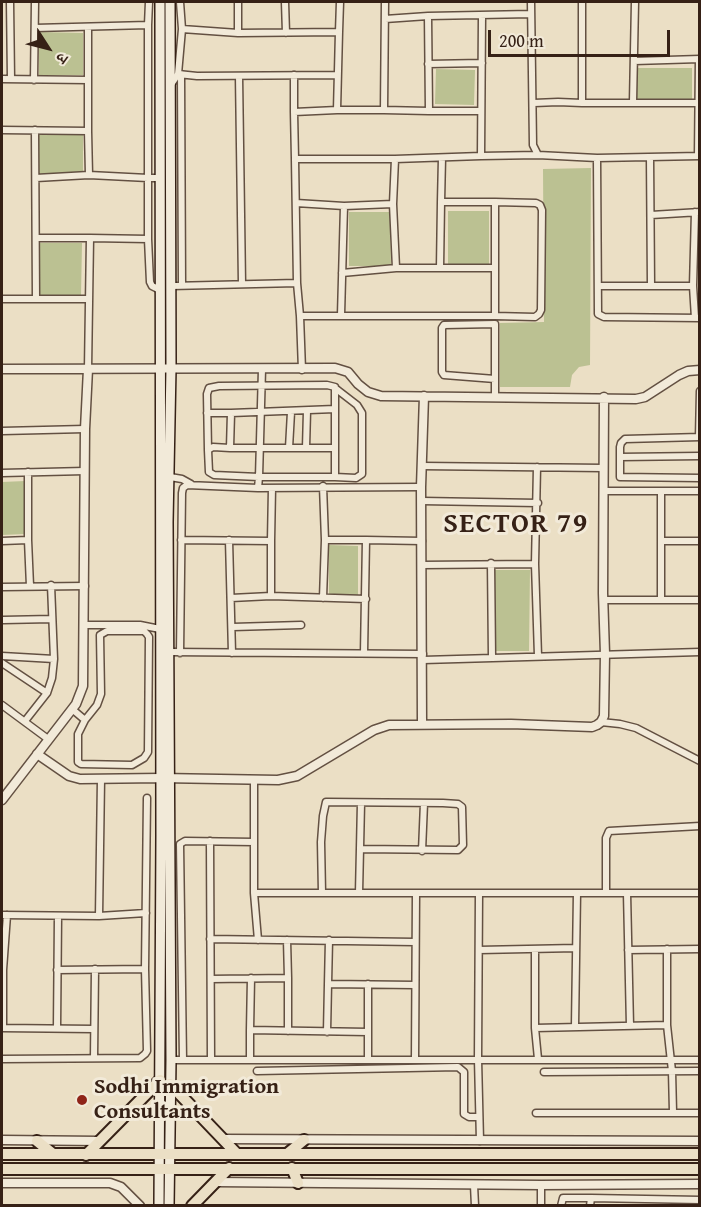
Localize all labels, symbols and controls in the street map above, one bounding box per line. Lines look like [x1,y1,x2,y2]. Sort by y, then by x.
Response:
north arrow [18,18,78,78]
scale bar [491,18,672,56]
text: 200 m [499,27,544,54]
text: उ [50,48,75,69]
district label: SECTOR 79 [443,508,589,542]
place label: Sodhi Immigration Consultants [94,1074,279,1126]
marker: Sodhi Immigration Consultants [75,1093,89,1107]

